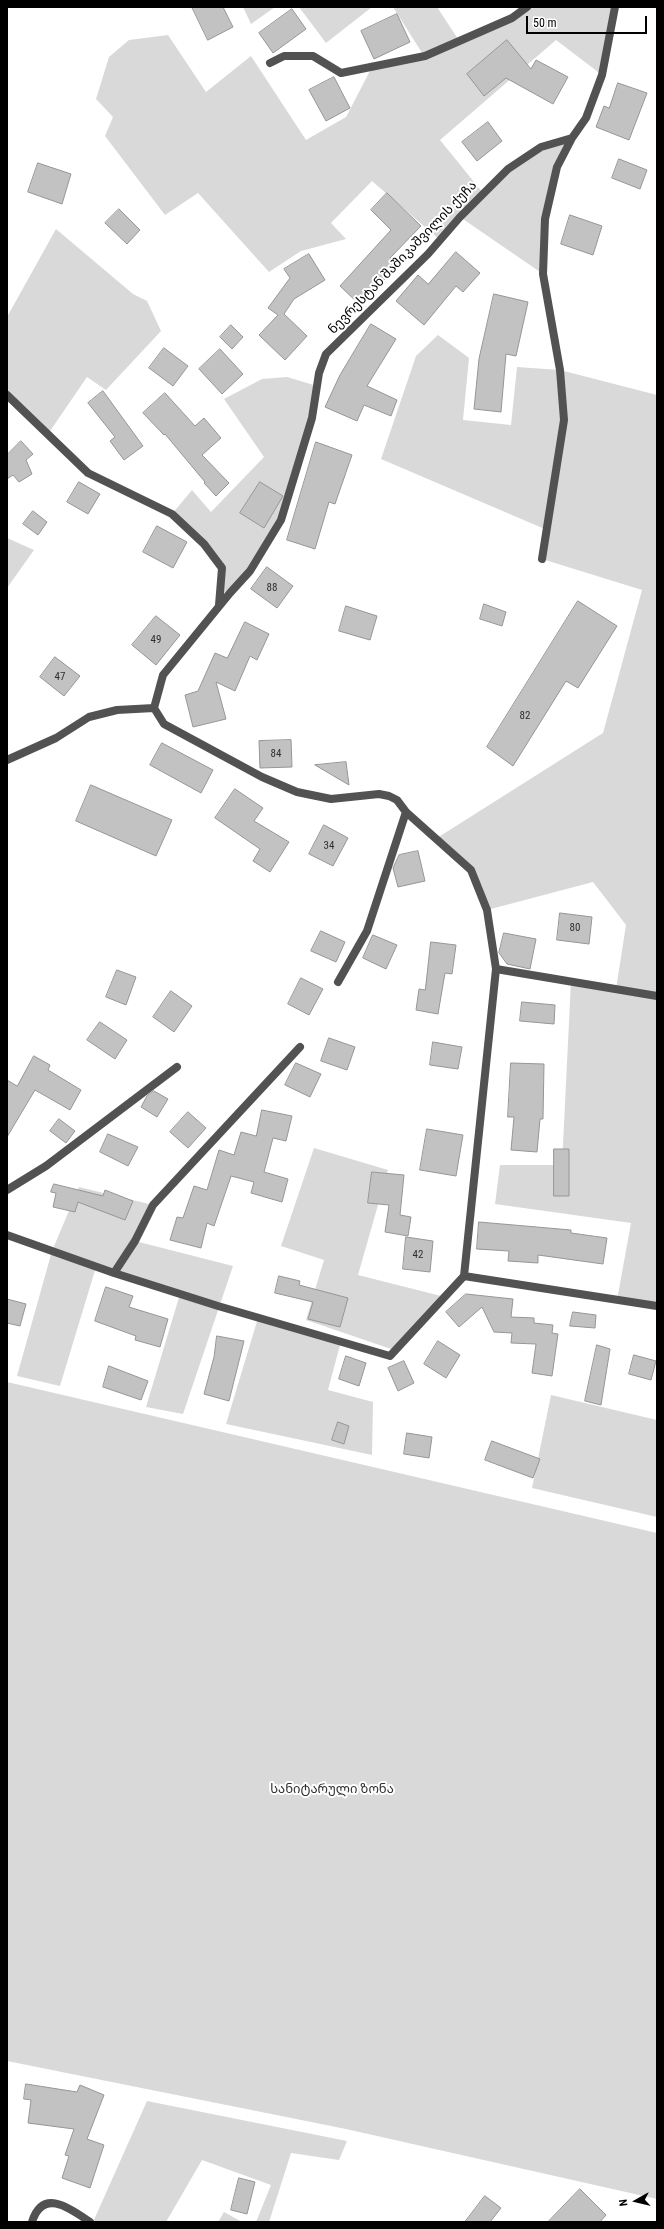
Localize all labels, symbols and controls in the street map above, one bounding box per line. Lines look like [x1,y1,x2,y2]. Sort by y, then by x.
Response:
scale bar [528,8,649,34]
text: 50 m [533,16,557,30]
street label: ნევრესტან შაშიკაშვილის ქუჩა [326,178,480,338]
house number: 88 [267,581,277,595]
house number: 49 [151,633,161,647]
house number: 47 [55,670,65,684]
house number: 82 [520,709,530,723]
house number: 84 [271,747,281,761]
house number: 34 [324,839,334,853]
house number: 80 [570,921,580,935]
house number: 42 [413,1248,423,1262]
park label: სანიტარული ზონა [270,1782,394,1798]
north arrow [616,2181,656,2221]
text: N [617,2198,631,2207]

